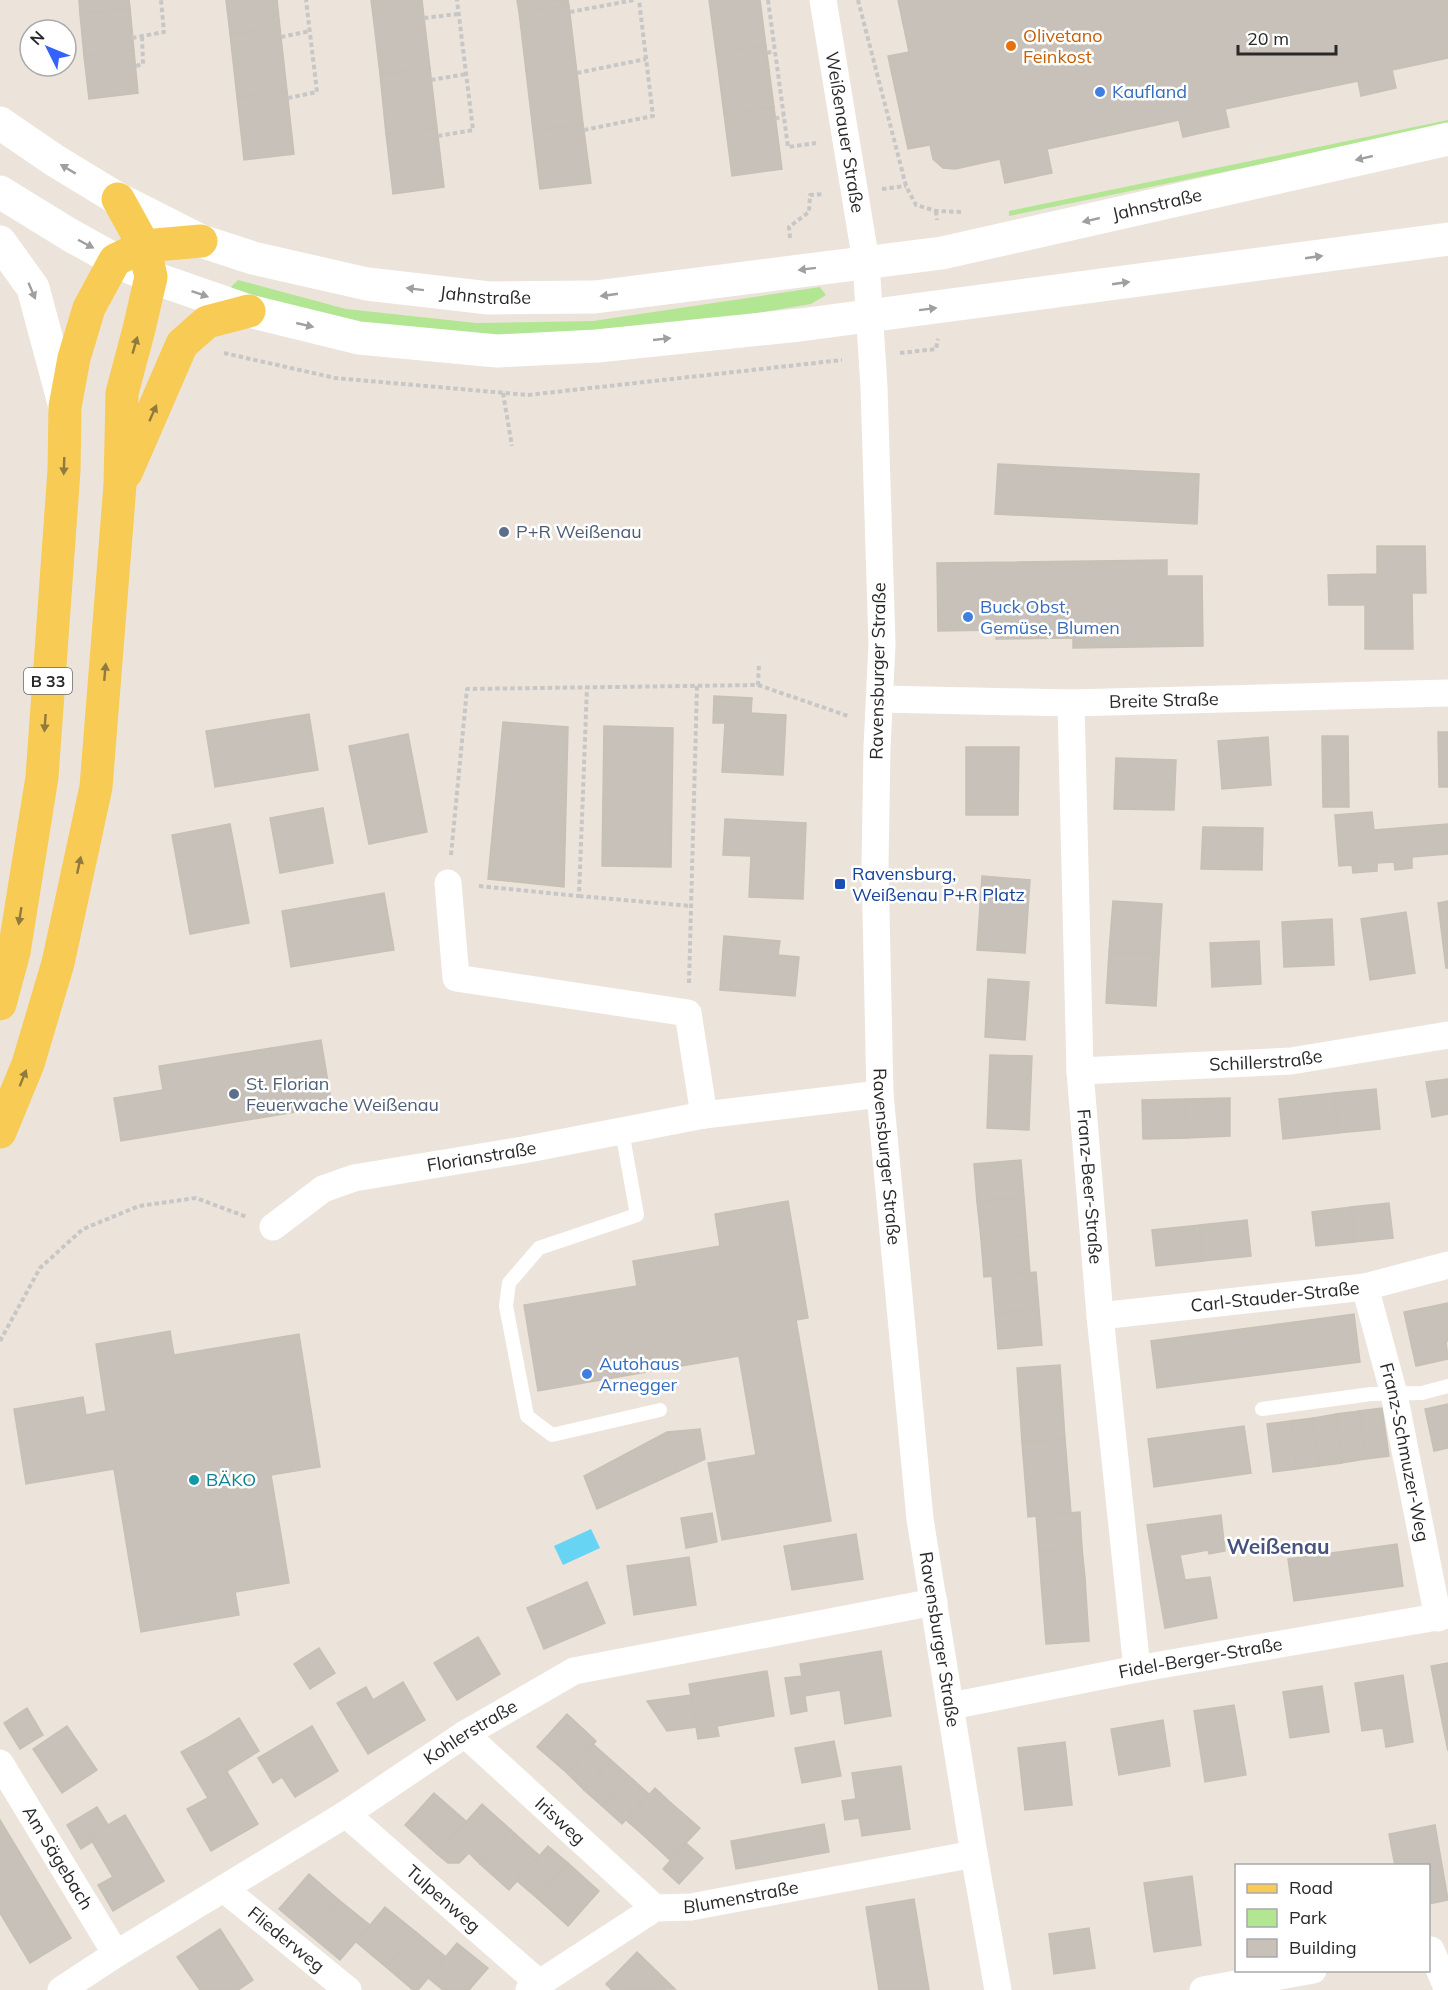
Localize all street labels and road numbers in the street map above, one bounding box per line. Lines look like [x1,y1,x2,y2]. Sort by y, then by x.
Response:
street label: Weißenauer Straße [821,50,870,214]
street label: Jahnstraße [1110,183,1204,225]
street label: Jahnstraße [438,280,531,309]
street label: Ravensburger Straße [864,582,891,760]
road number: B 33 [24,668,72,694]
street label: Breite Straße [1109,687,1219,713]
street label: Schillerstraße [1209,1044,1324,1076]
street label: Ravensburger Straße [868,1068,906,1246]
street label: Franz-Beer-Straße [1072,1108,1108,1265]
street label: Florianstraße [425,1136,538,1177]
street label: Carl-Stauder-Straße [1189,1276,1361,1317]
street label: Franz-Schmuzer-Weg [1375,1360,1435,1544]
street label: Ravensburger Straße [914,1550,965,1729]
street label: Fidel-Berger-Straße [1117,1632,1284,1683]
street label: Kohlerstraße [419,1694,521,1770]
street label: Irisweg [530,1792,591,1850]
street label: Am Sägebach [18,1801,98,1914]
street label: Tulpenweg [401,1860,485,1937]
street label: Blumenstraße [683,1875,800,1918]
street label: Fliederweg [243,1901,329,1977]

